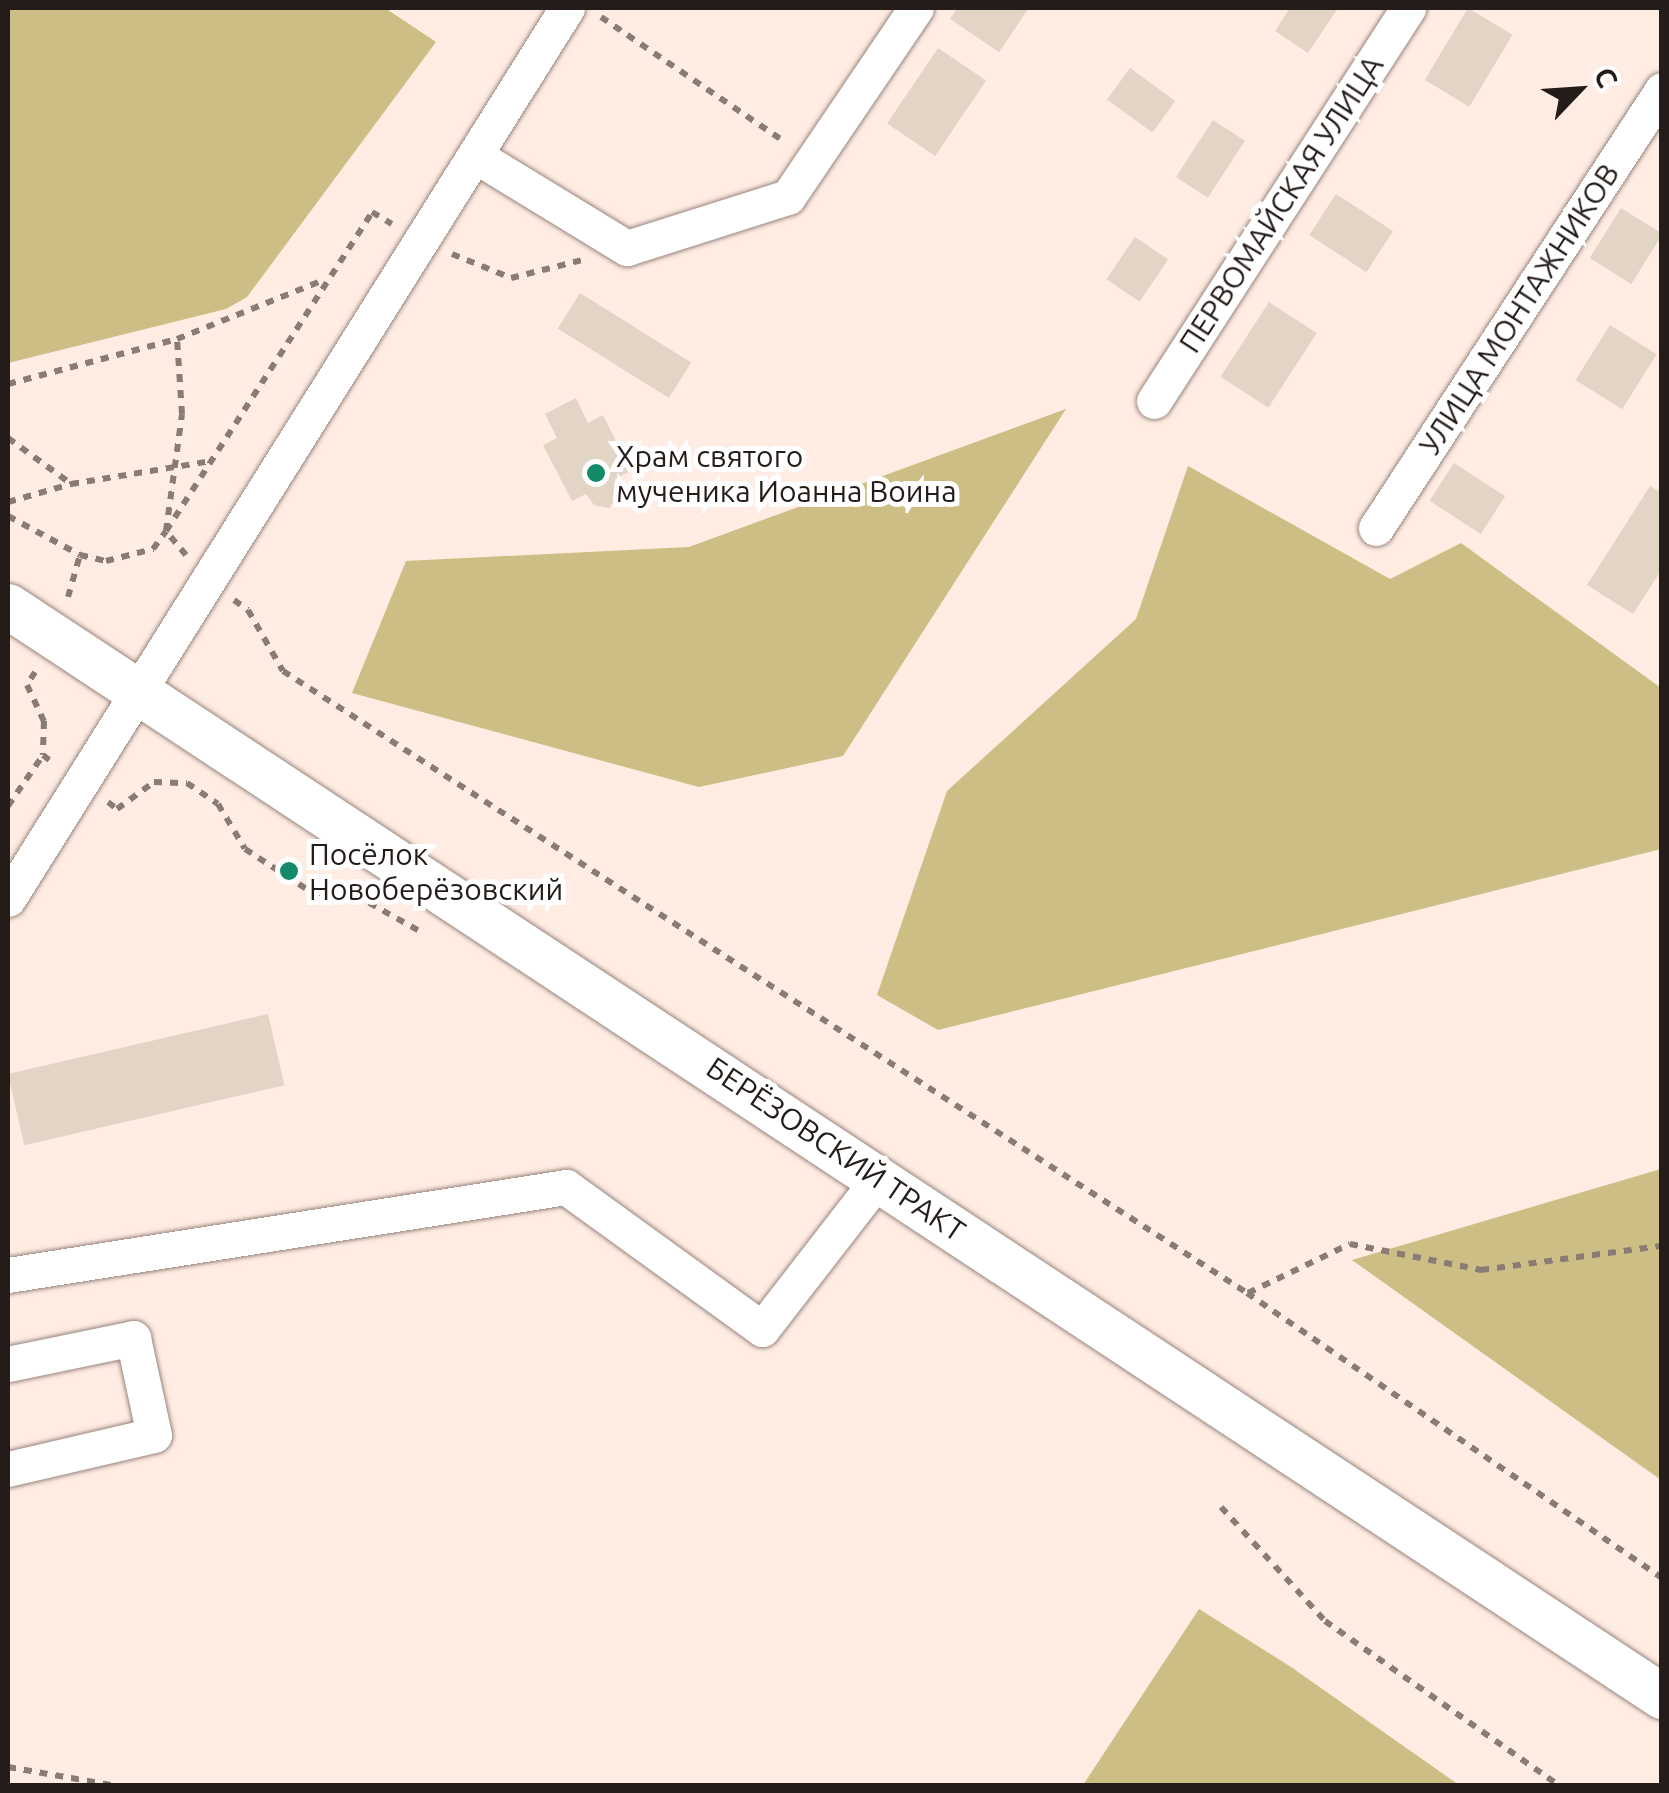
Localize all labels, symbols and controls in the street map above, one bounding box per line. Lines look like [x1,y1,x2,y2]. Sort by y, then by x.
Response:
north arrow [1529,40,1629,140]
street label: ПЕРВОМАЙСКАЯ УЛИЦА [1171,49,1391,359]
text: С [1589,62,1624,92]
street label: УЛИЦА МОНТАЖНИКОВ [1411,157,1627,461]
place label: Храм святого мученика Иоанна Воина [616,438,957,508]
marker: Храм святого мученика Иоанна Воина [585,462,607,484]
place label: Посёлок Новоберёзовский [309,836,563,906]
marker: Посёлок Новоберёзовский [278,860,300,882]
street label: БЕРЁЗОВСКИЙ ТРАКТ [700,1049,972,1249]

